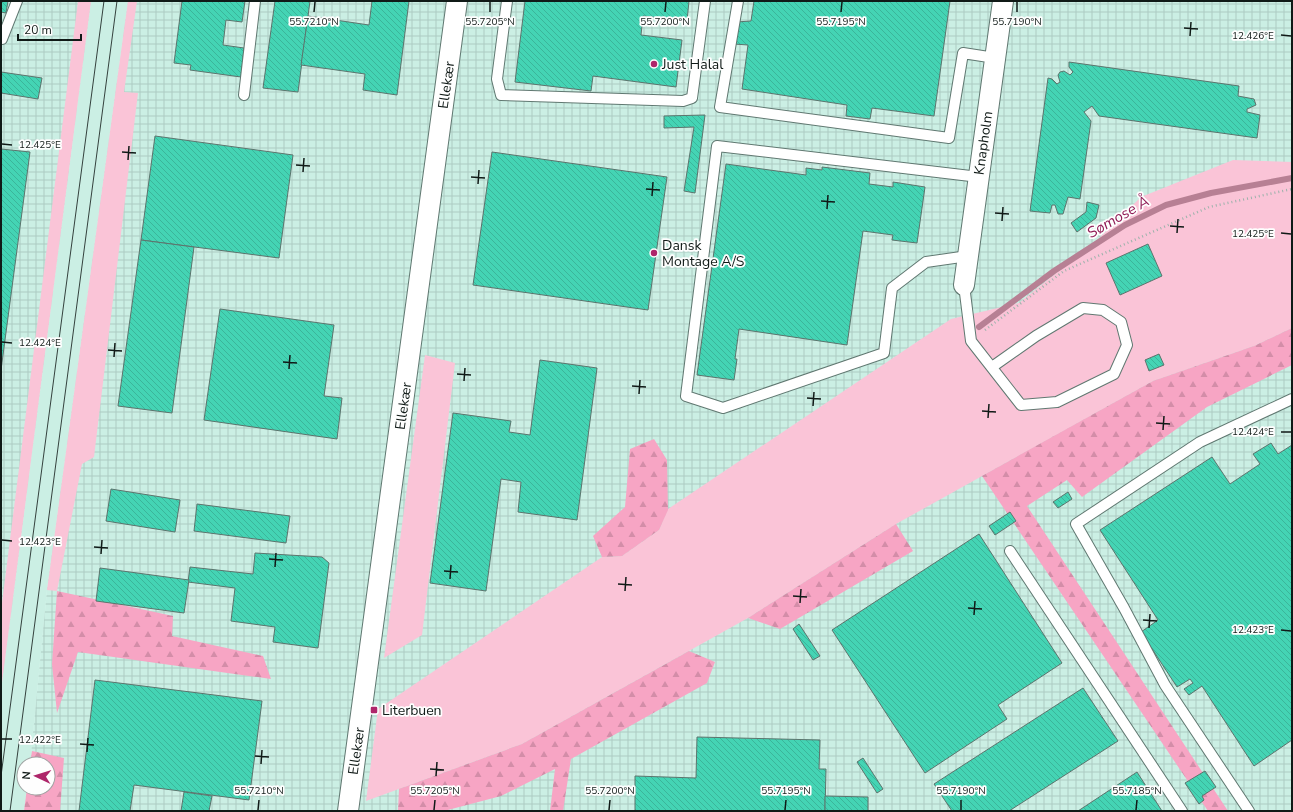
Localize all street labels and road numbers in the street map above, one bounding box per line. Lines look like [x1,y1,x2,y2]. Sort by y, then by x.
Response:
street label: Ellekær [434,60,459,110]
street label: Knapholm [970,110,997,176]
street label: Ellekær [391,381,416,431]
street label: Ellekær [344,726,369,776]

